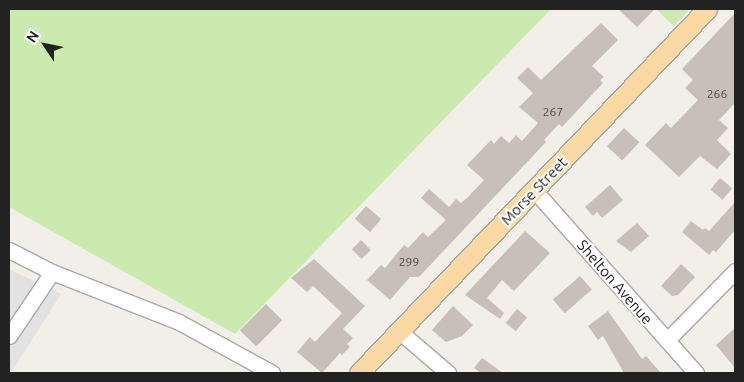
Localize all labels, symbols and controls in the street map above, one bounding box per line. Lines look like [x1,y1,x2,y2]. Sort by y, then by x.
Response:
north arrow [20,20,70,70]
text: N [23,28,42,45]
house number: 266 [707,87,727,101]
house number: 267 [543,105,563,119]
street label: Morse Street [497,153,571,229]
street label: Shelton Avenue [573,236,657,328]
house number: 299 [399,255,419,269]

